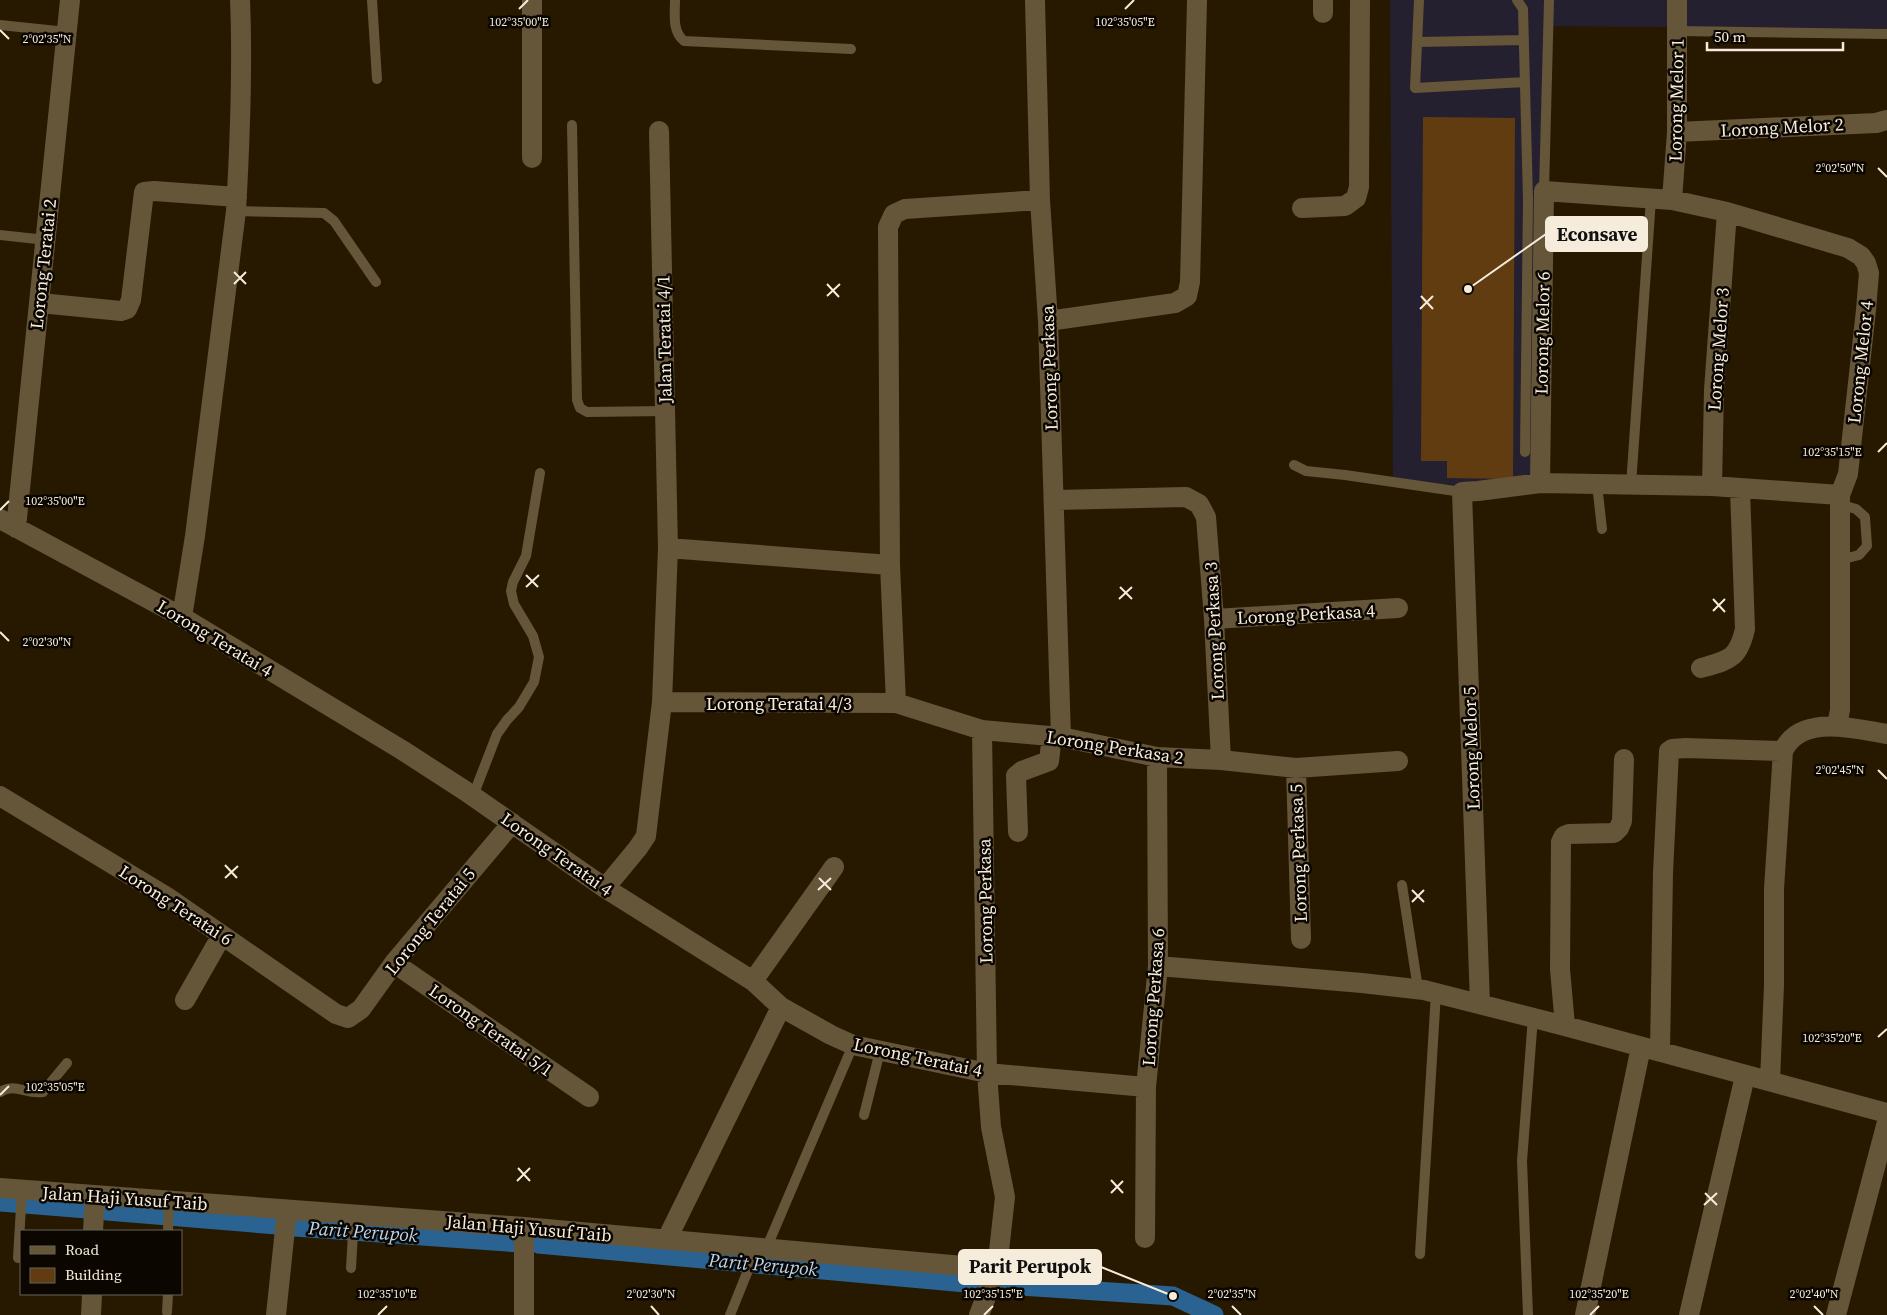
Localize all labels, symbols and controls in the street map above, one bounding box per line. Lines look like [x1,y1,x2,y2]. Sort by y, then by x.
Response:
text: 102°35'00"E [489,14,549,30]
text: 102°35'05"E [1095,14,1155,30]
scale bar [1707,20,1843,52]
text: 50 m [1714,26,1746,47]
text: 2°02'35"N [22,31,72,47]
street label: Lorong Melor 1 [1662,38,1690,162]
street label: Lorong Melor 2 [1720,111,1844,143]
text: 2°02'50"N [1815,160,1865,176]
street label: Lorong Teratai 2 [24,198,62,330]
callout: Econsave [1546,217,1647,251]
text: Econsave [1557,221,1638,247]
street label: Lorong Melor 6 [1528,271,1556,395]
street label: Jalan Teratai 4/1 [650,275,678,404]
street label: Lorong Melor 3 [1701,287,1735,411]
street label: Lorong Melor 4 [1841,299,1879,425]
street label: Lorong Perkasa [1034,304,1064,431]
text: 102°35'15"E [1802,444,1862,460]
text: 102°35'00"E [25,493,85,509]
street label: Lorong Perkasa 3 [1198,561,1230,701]
street label: Lorong Teratai 4 [152,594,278,682]
street label: Lorong Perkasa 4 [1236,598,1376,630]
text: 2°02'30"N [22,634,72,650]
street label: Lorong Melor 5 [1456,686,1486,810]
street label: Lorong Teratai 4/3 [706,691,852,716]
street label: Lorong Perkasa 2 [1045,724,1185,770]
text: 2°02'45"N [1815,762,1865,778]
street label: Lorong Perkasa 5 [1283,783,1313,923]
street label: Lorong Teratai 4 [496,806,618,902]
street label: Lorong Perkasa [971,837,999,964]
street label: Lorong Teratai 6 [114,859,238,951]
street label: Lorong Teratai 5 [379,862,481,980]
street label: Lorong Perkasa 6 [1136,927,1170,1067]
street label: Lorong Teratai 5/1 [424,978,558,1082]
text: 102°35'20"E [1802,1030,1862,1046]
street label: Lorong Teratai 4 [851,1031,985,1083]
text: 102°35'05"E [25,1079,85,1095]
street label: Jalan Haji Yusuf Taib [40,1180,209,1216]
street label: Jalan Haji Yusuf Taib [444,1208,613,1248]
water label: Parit Perupok [307,1214,418,1248]
legend [20,1230,182,1295]
text: Road [65,1239,99,1260]
water label: Parit Perupok [707,1246,819,1282]
callout: Parit Perupok [959,1250,1101,1284]
text: Parit Perupok [969,1253,1092,1279]
text: Building [65,1264,122,1285]
text: 102°35'10"E [357,1286,417,1302]
text: 2°02'30"N [626,1286,676,1302]
text: 102°35'15"E [963,1286,1023,1302]
text: 2°02'35"N [1207,1286,1257,1302]
text: 102°35'20"E [1569,1286,1629,1302]
text: 2°02'40"N [1789,1286,1839,1302]

